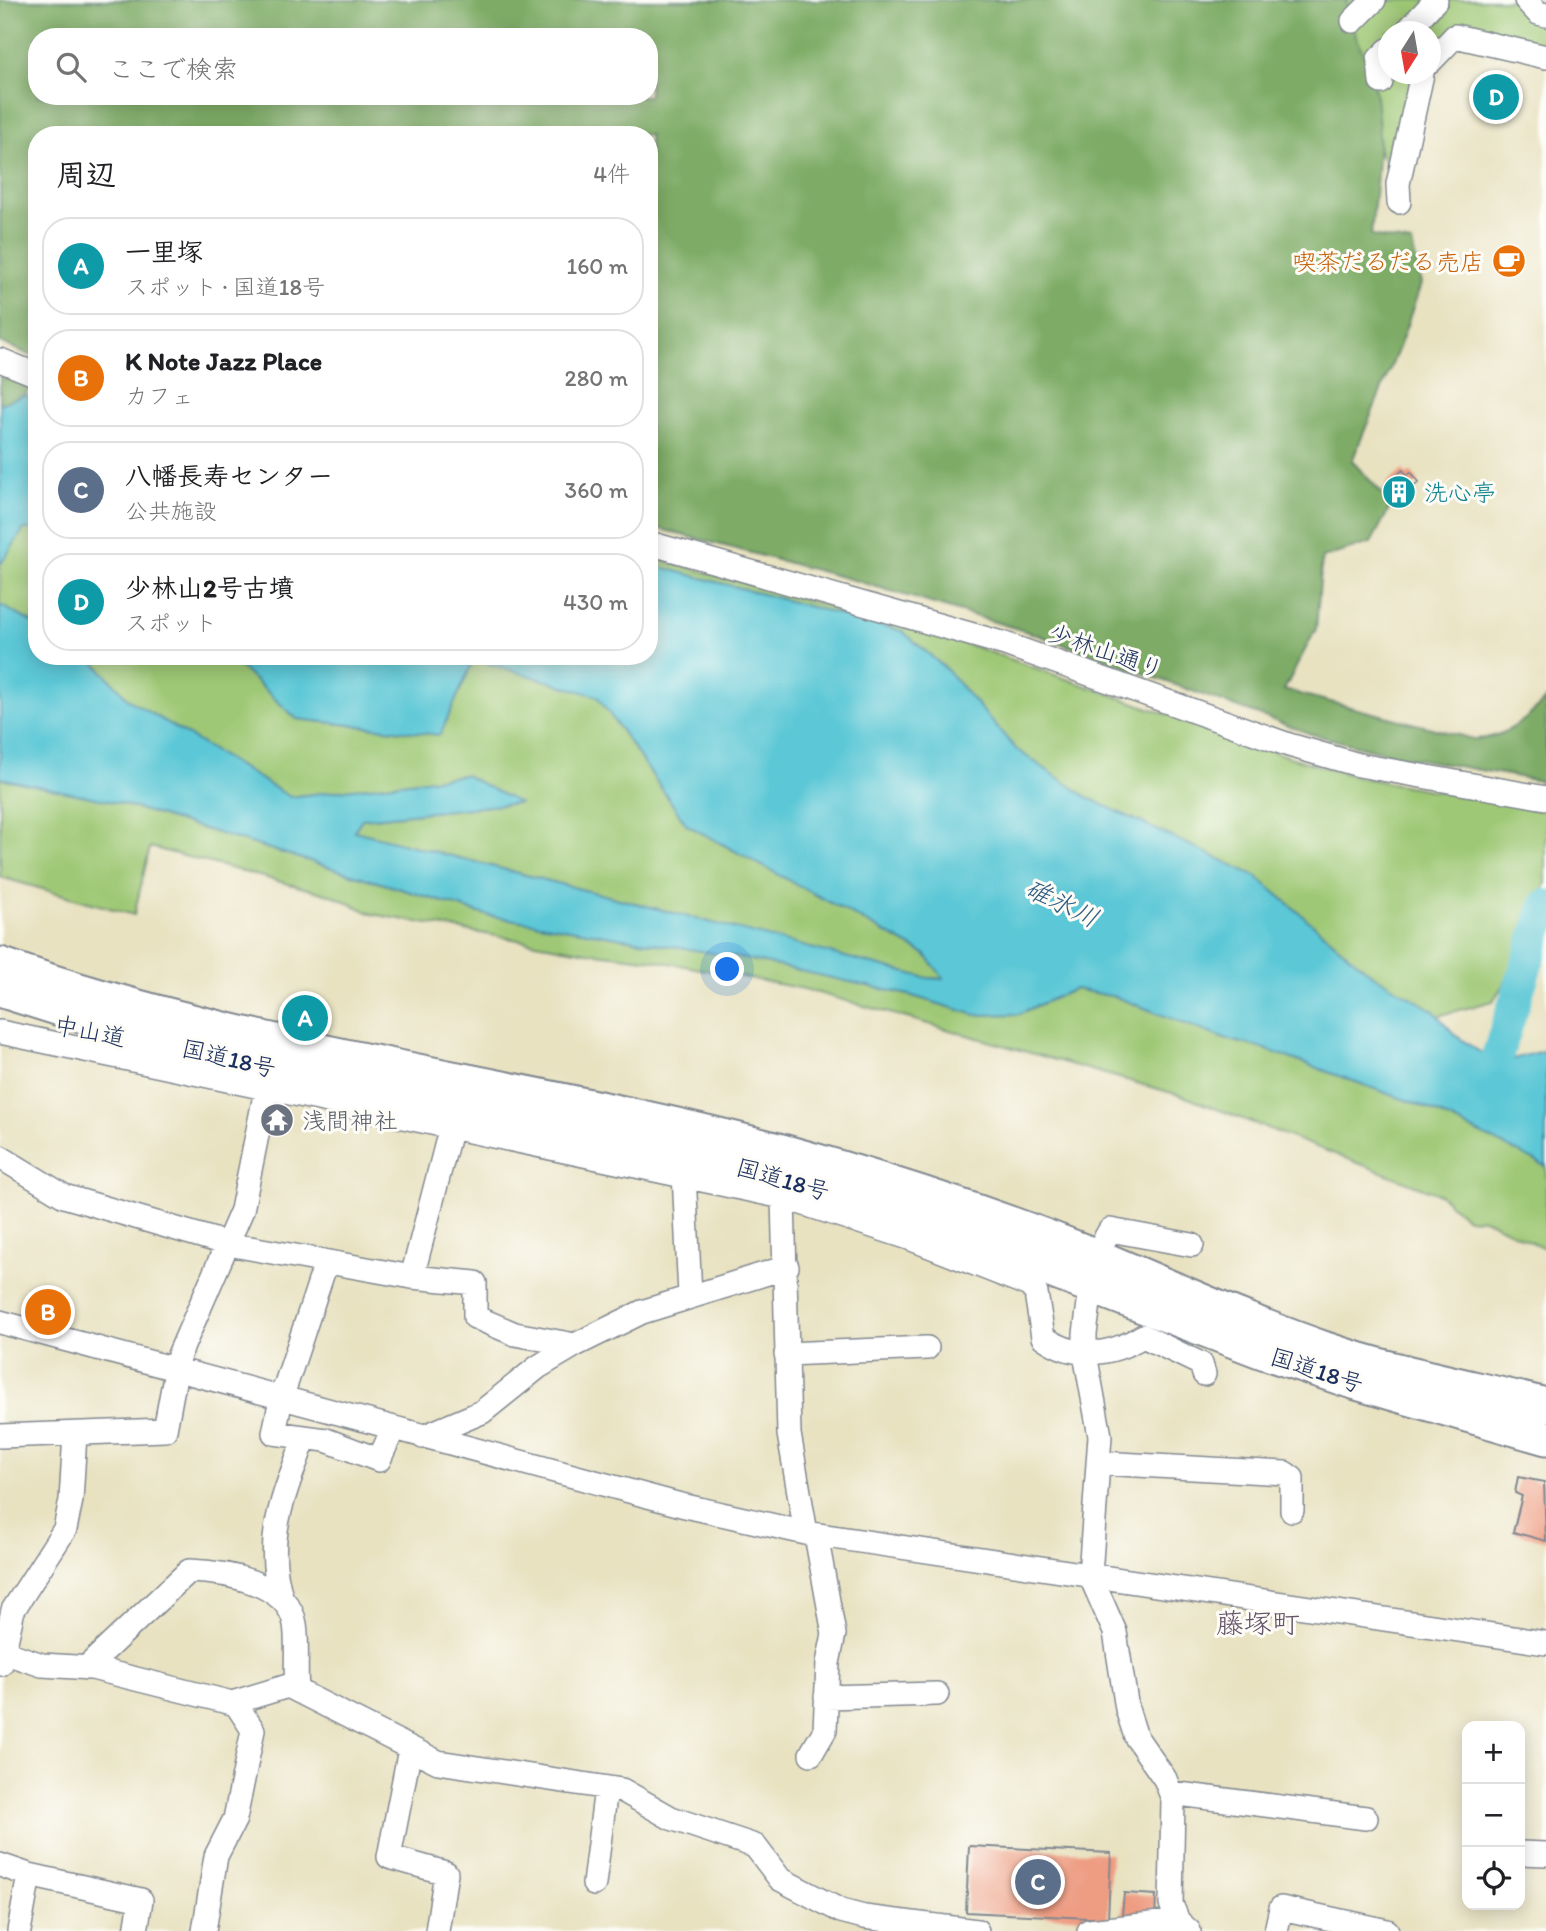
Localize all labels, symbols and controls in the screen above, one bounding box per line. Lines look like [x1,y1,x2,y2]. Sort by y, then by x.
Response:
north arrow [1378,21,1441,84]
search box [28,28,658,105]
icon: search [52,48,90,86]
text: ここで検索 [108,53,238,85]
pin: D [1473,71,1519,123]
text: 周辺 [56,156,116,193]
text: 4件 [593,160,630,188]
text: 一里塚 [125,236,203,268]
cafe icon: 喫茶だるだる売店 [1490,242,1528,280]
place label: 喫茶だるだる売店 [1292,247,1484,276]
text: A [74,252,88,280]
text: 160 m [566,252,628,280]
text: スポット · 国道18号 [125,273,325,301]
text: K Note Jazz Place [125,345,322,377]
text: B [74,364,88,392]
text: 280 m [565,364,628,392]
text: カフェ [125,382,194,410]
text: 八幡長寿センター [125,460,333,492]
building icon: 洗心亭 [1380,473,1418,511]
text: C [74,476,88,504]
text: 360 m [565,476,628,504]
place label: 洗心亭 [1424,478,1496,507]
text: 公共施設 [125,497,217,525]
text: 少林山2号古墳 [125,572,295,604]
text: D [73,588,89,616]
text: 430 m [563,588,628,616]
text: スポット [125,609,217,637]
street label: 少林山通り [1045,618,1167,684]
water label: 碓氷川 [1020,872,1104,934]
your location [710,952,744,986]
pin: A [282,992,328,1044]
street label: 中山道 [52,1010,128,1052]
street label: 国道18号 [179,1033,279,1083]
temple icon: 浅間神社 [258,1101,296,1139]
place label: 浅間神社 [302,1106,398,1135]
street label: 国道18号 [733,1152,833,1206]
pin: B [25,1286,71,1338]
street label: 国道18号 [1267,1341,1367,1399]
district label: 藤塚町 [1216,1606,1300,1640]
map controls [1462,1721,1525,1910]
button: + [1462,1721,1525,1784]
button: − [1462,1784,1525,1847]
button: locate [1462,1847,1525,1910]
pin: C [1015,1856,1061,1908]

